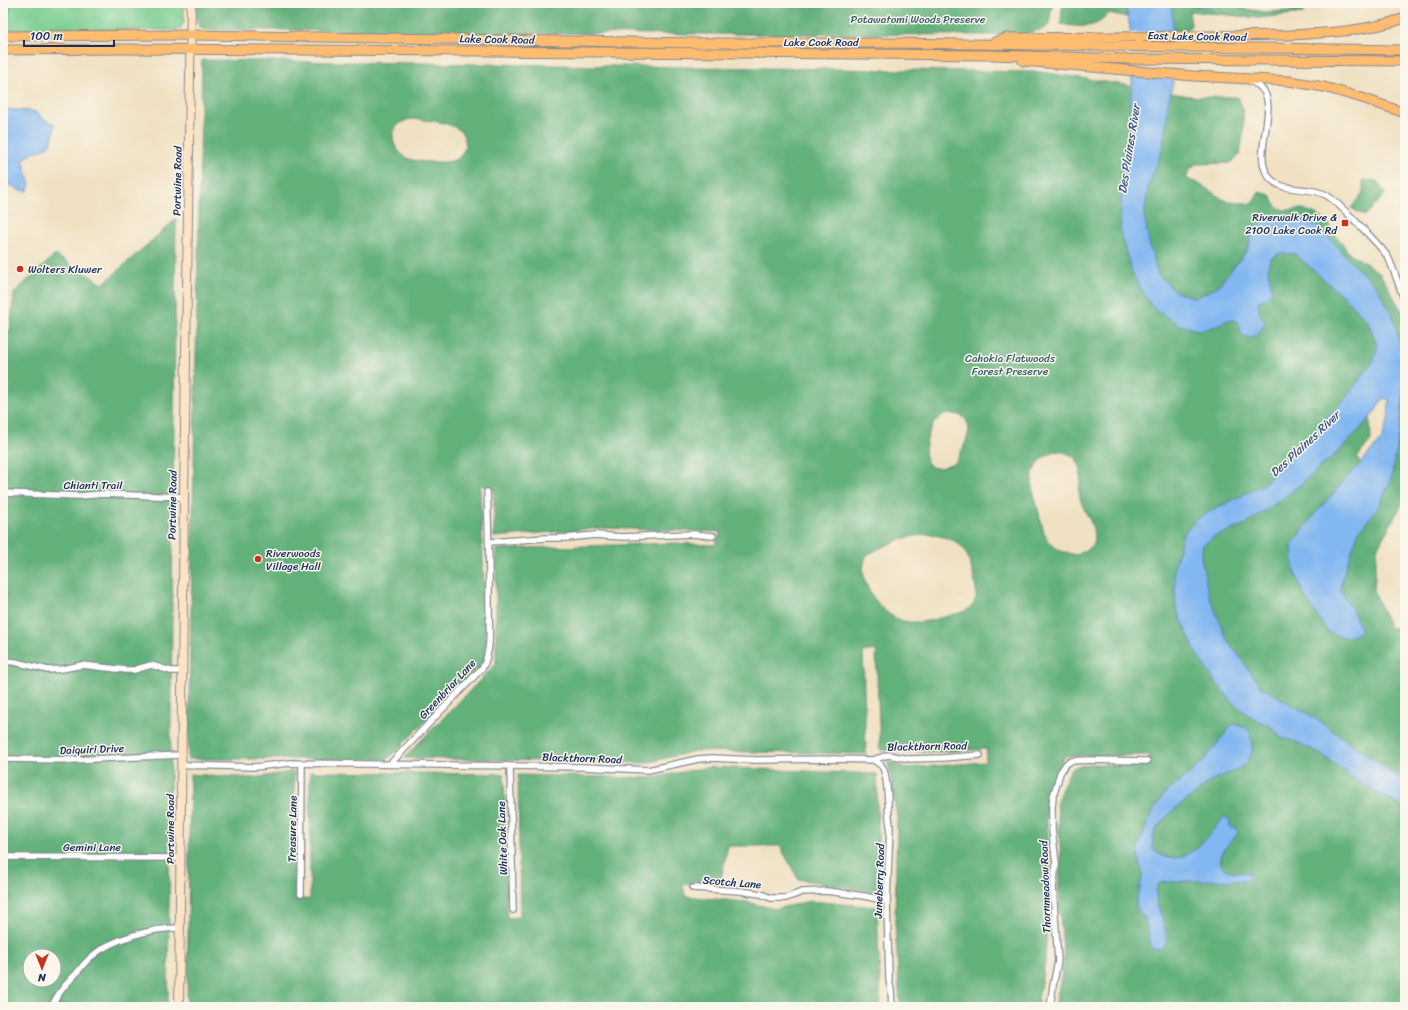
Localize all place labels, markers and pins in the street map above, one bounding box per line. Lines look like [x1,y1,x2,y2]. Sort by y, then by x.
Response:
place label: Riverwalk Drive & 2100 Lake Cook Rd [1245,208,1338,240]
marker: Riverwalk Drive & 2100 Lake Cook Rd [1340,218,1350,228]
place label: Wolters Kluwer [28,260,103,279]
marker: Wolters Kluwer [15,264,25,274]
place label: Riverwoods Village Hall [266,544,322,576]
marker: Riverwoods Village Hall [253,554,263,564]

